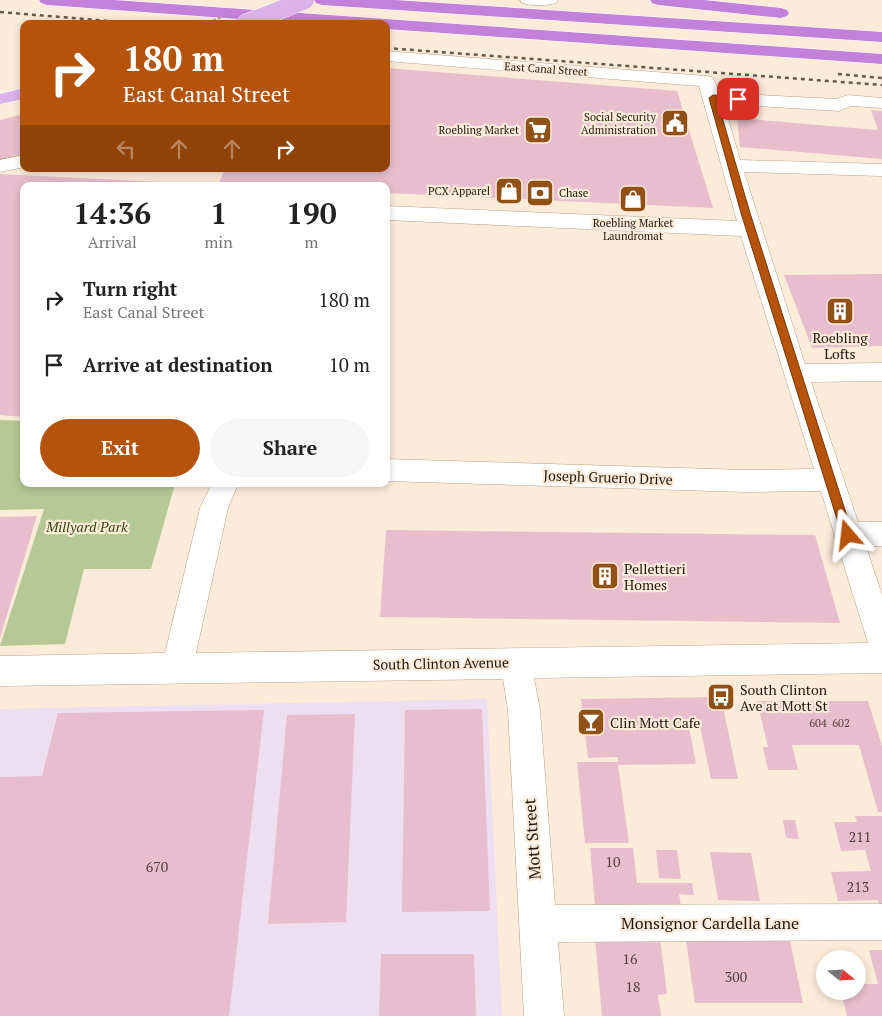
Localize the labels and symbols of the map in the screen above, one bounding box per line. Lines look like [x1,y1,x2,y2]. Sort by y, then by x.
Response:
street label: East Canal Street [504,59,588,79]
pin [717,78,759,120]
public building icon: Social Security Administration [660,108,690,138]
place label: Social Security Administration [581,110,656,137]
supermarket icon: Roebling Market [523,115,553,145]
place label: Roebling Market [439,123,519,137]
shop icon: PCX Apparel [494,176,524,206]
bank icon: Chase [525,178,555,208]
place label: PCX Apparel [428,184,490,198]
shop icon: Roebling Market Laundromat [618,184,648,214]
place label: Chase [559,186,589,200]
place label: Roebling Market Laundromat [593,216,673,243]
building icon: Roebling Lofts [825,296,855,326]
place label: Roebling Lofts [812,328,868,363]
street label: Joseph Gruerio Drive [543,465,673,489]
position arrow [821,508,873,560]
park label: Millyard Park [45,517,128,536]
place label: Pellettieri Homes [624,559,686,594]
building icon: Pellettieri Homes [590,561,620,591]
street label: South Clinton Avenue [373,652,509,674]
place label: South Clinton Ave at Mott St [740,680,829,715]
bus stop icon: South Clinton Ave at Mott St [706,682,736,712]
bar icon: Clin Mott Cafe [576,707,606,737]
place label: Clin Mott Cafe [610,713,700,732]
house number: 604 [809,716,827,730]
house number: 602 [832,716,850,730]
street label: Mott Street [518,798,546,880]
house number: 211 [849,827,871,846]
house number: 10 [606,852,620,871]
house number: 670 [146,857,168,876]
house number: 213 [847,877,869,896]
street label: Monsignor Cardella Lane [621,912,799,934]
house number: 16 [623,949,638,968]
north arrow [816,950,866,1000]
house number: 300 [725,967,747,986]
house number: 18 [626,977,640,996]

